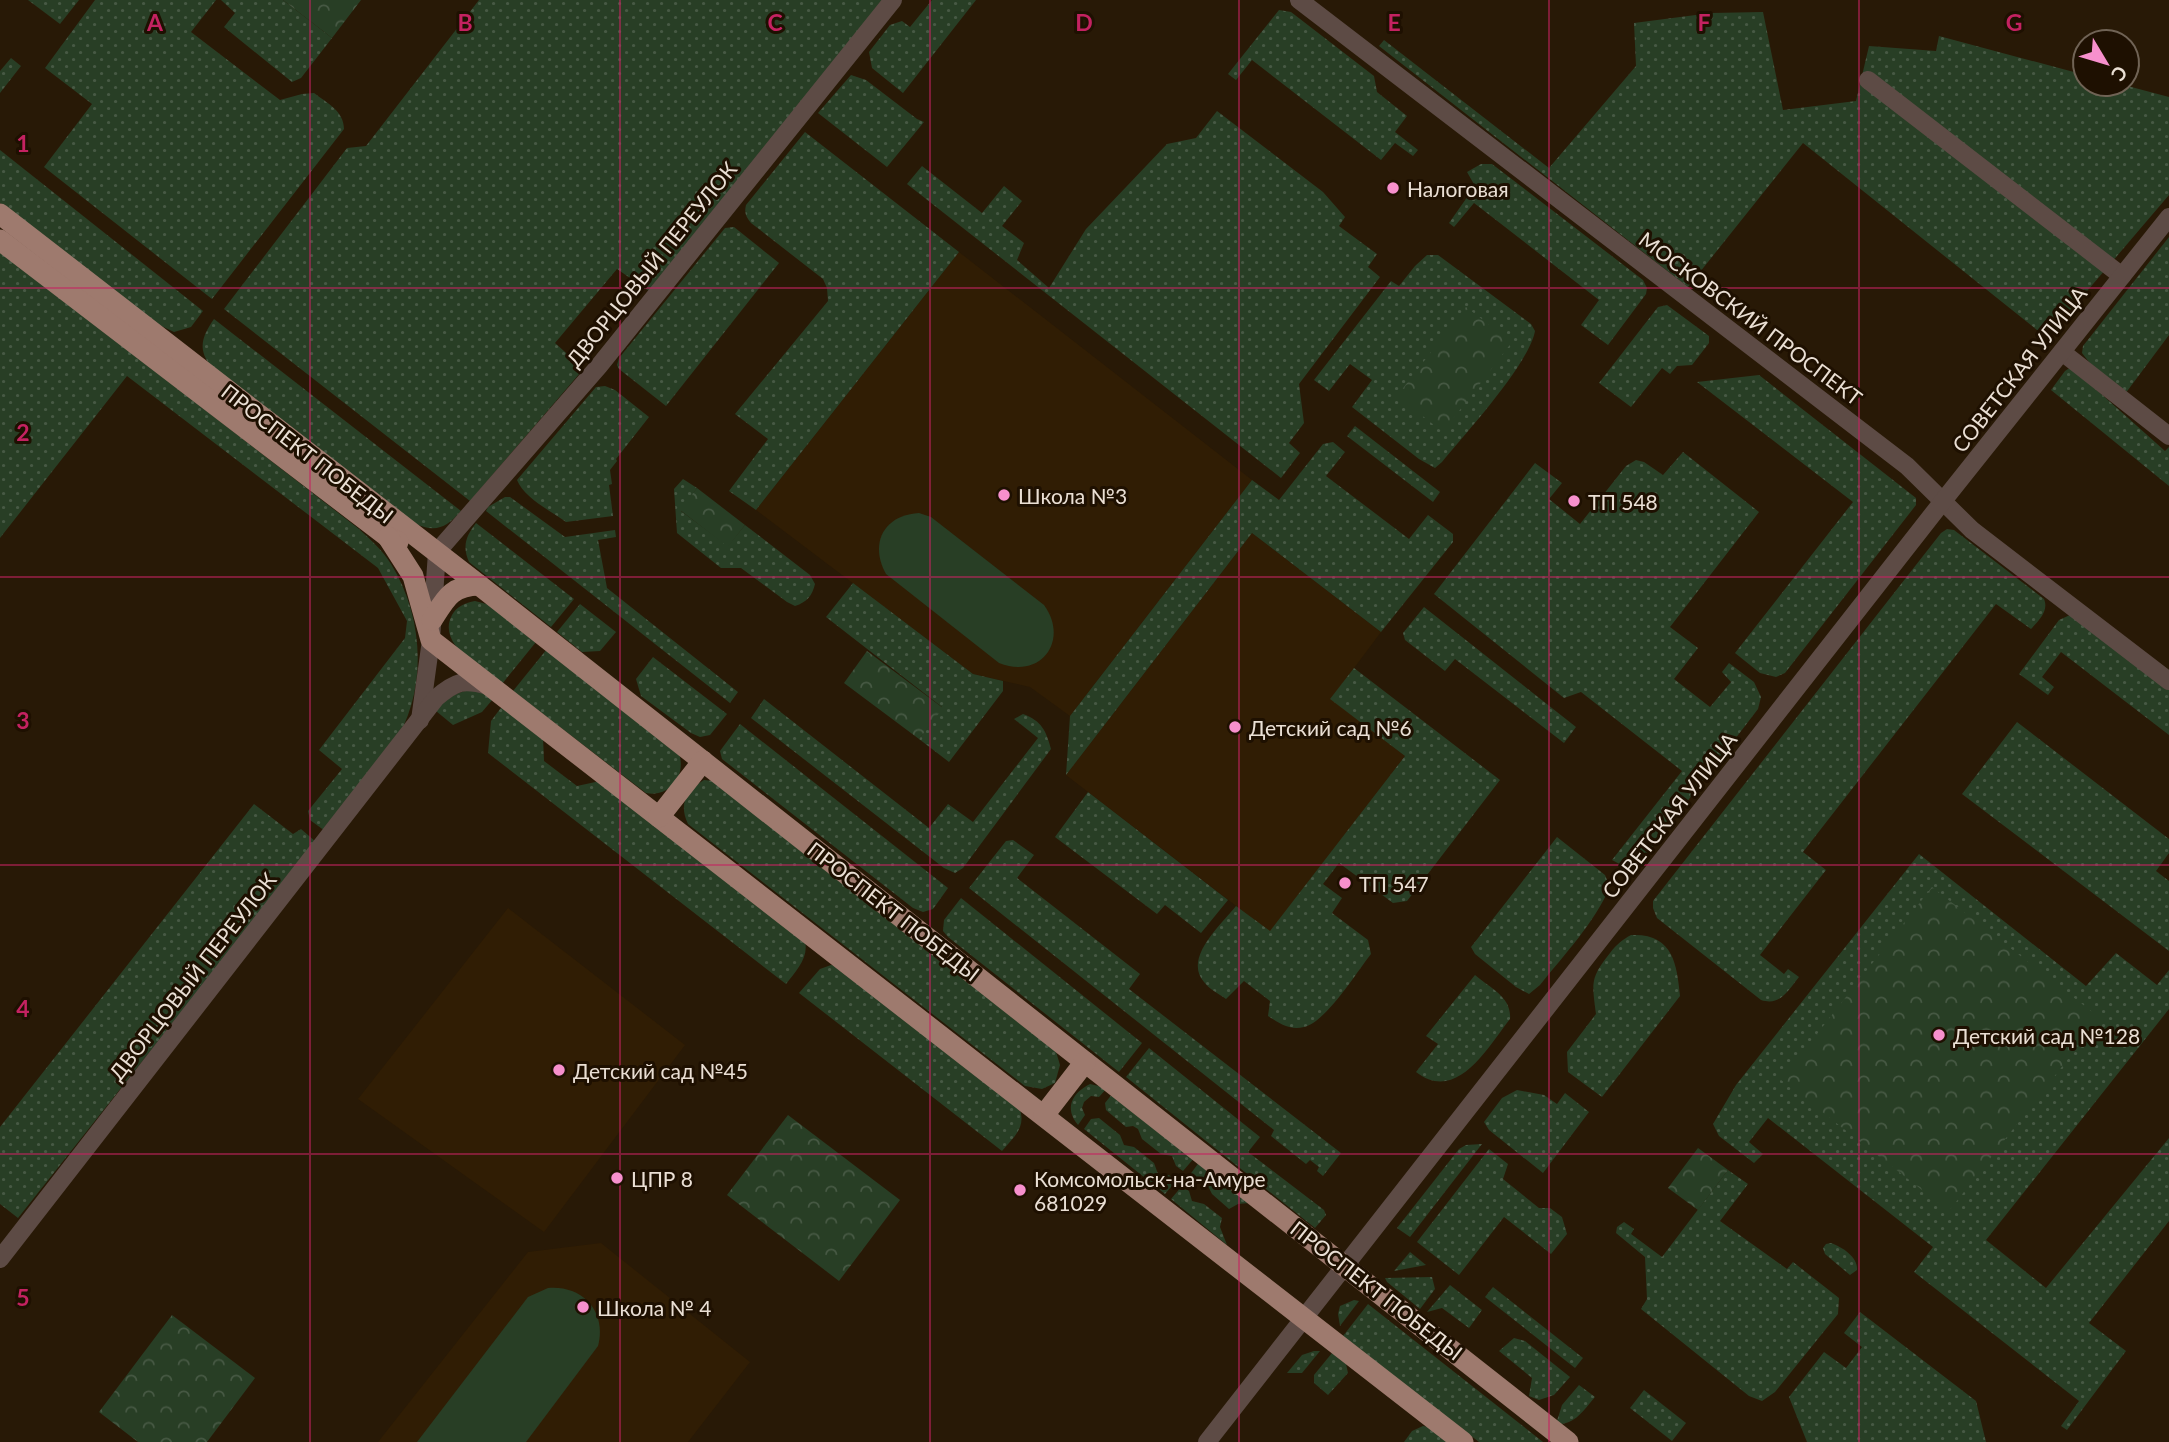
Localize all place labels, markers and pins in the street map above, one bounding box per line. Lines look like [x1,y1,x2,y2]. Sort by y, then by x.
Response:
place label: Налоговая [1407,176,1509,201]
marker: Налоговая [1385,180,1401,196]
place label: Школа №3 [1018,483,1127,508]
marker: Школа №3 [996,487,1012,503]
place label: ТП 548 [1588,489,1658,514]
marker: ТП 548 [1566,493,1582,509]
place label: Детский сад №6 [1249,715,1412,740]
marker: Детский сад №6 [1227,719,1243,735]
place label: ТП 547 [1359,871,1429,896]
marker: ТП 547 [1337,875,1353,891]
place label: Детский сад №128 [1953,1023,2140,1048]
marker: Детский сад №128 [1931,1027,1947,1043]
place label: Детский сад №45 [573,1058,748,1083]
marker: Детский сад №45 [551,1062,567,1078]
place label: ЦПР 8 [631,1166,693,1191]
place label: Комсомольск-на-Амуре 681029 [1034,1166,1266,1215]
marker: ЦПР 8 [609,1170,625,1186]
marker: Комсомольск-на-Амуре 681029 [1012,1182,1028,1198]
place label: Школа № 4 [597,1295,711,1320]
marker: Школа № 4 [575,1299,591,1315]

